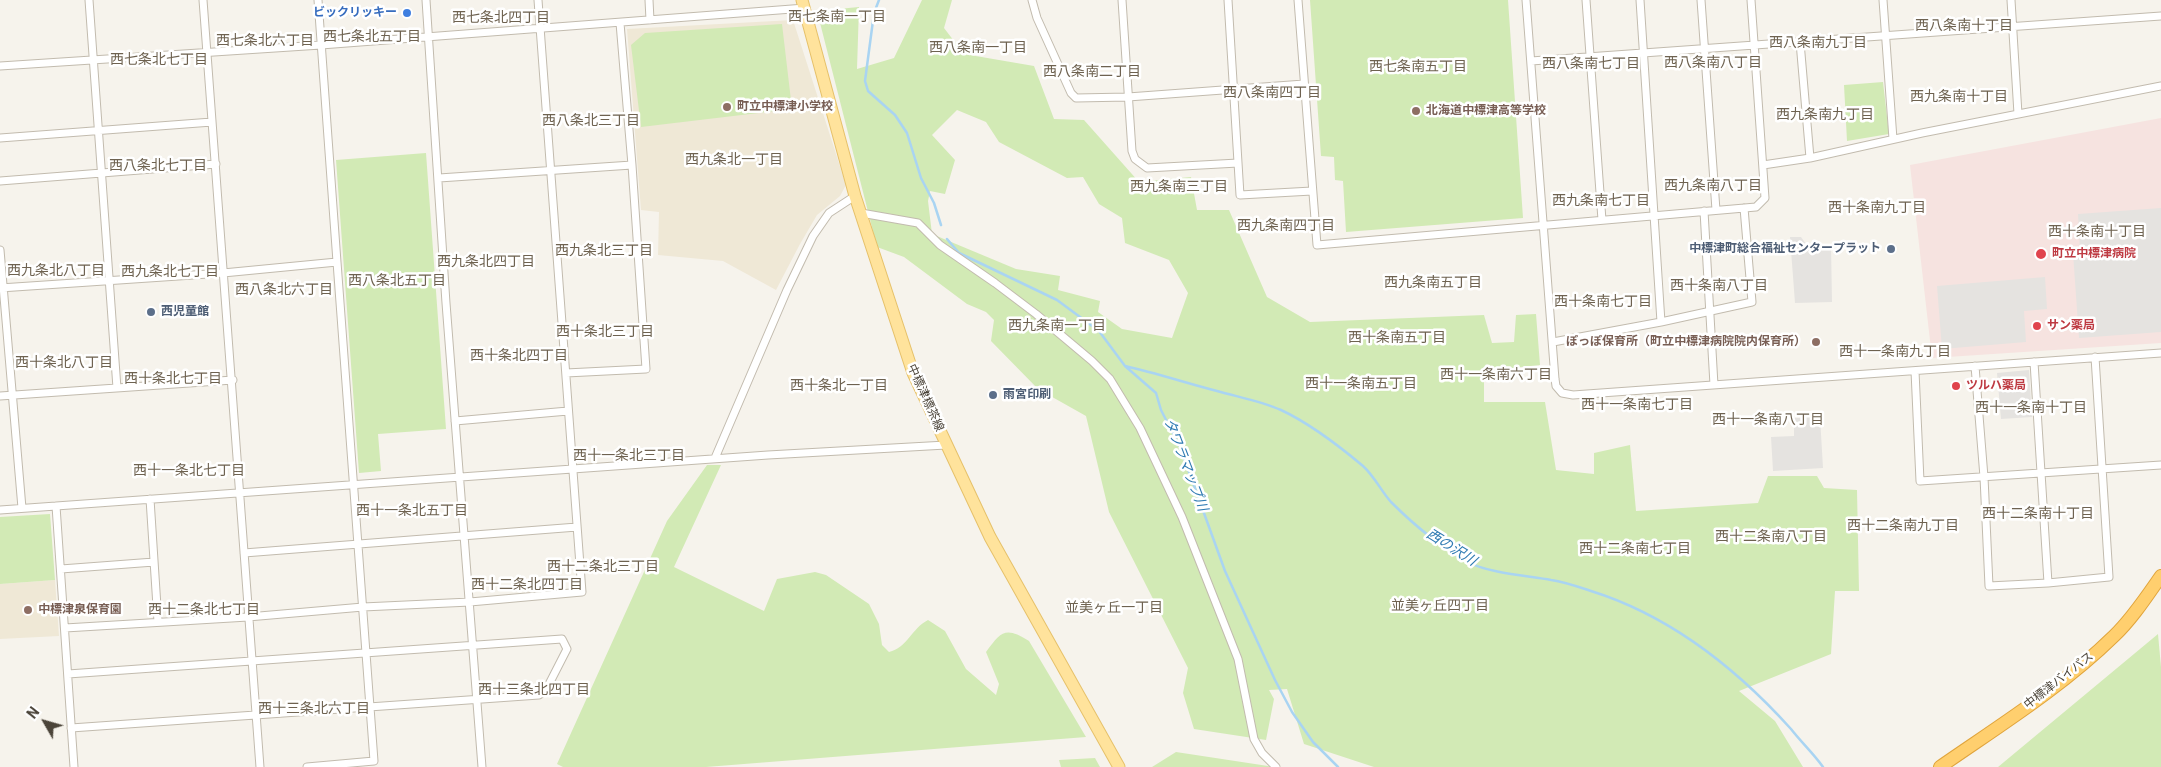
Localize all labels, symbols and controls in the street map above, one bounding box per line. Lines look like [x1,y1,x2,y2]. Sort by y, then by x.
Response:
place label: ビックリッキー [313,6,397,20]
marker: ビックリッキー [401,7,413,19]
district label: 西七条南一丁目 [788,9,886,25]
district label: 西七条北四丁目 [452,10,550,26]
district label: 西八条南十丁目 [1915,18,2013,34]
district label: 西七条北五丁目 [323,29,421,45]
district label: 西七条北六丁目 [216,33,314,49]
district label: 西八条南九丁目 [1769,35,1867,51]
district label: 西八条南一丁目 [929,40,1027,56]
district label: 西七条北七丁目 [110,52,208,68]
district label: 西八条南八丁目 [1664,55,1762,71]
district label: 西八条南七丁目 [1542,56,1640,72]
district label: 西七条南五丁目 [1369,59,1467,75]
district label: 西八条南二丁目 [1043,64,1141,80]
district label: 西八条南四丁目 [1223,85,1321,101]
district label: 西九条南十丁目 [1910,89,2008,105]
place label: 町立中標津小学校 [737,100,833,114]
marker: 町立中標津小学校 [721,101,733,113]
place label: 北海道中標津高等学校 [1426,104,1546,118]
marker: 北海道中標津高等学校 [1410,105,1422,117]
district label: 西九条南九丁目 [1776,107,1874,123]
district label: 西八条北三丁目 [542,113,640,129]
district label: 西九条北一丁目 [685,152,783,168]
district label: 西八条北七丁目 [109,158,207,174]
district label: 西九条南八丁目 [1664,178,1762,194]
district label: 西九条南三丁目 [1130,179,1228,195]
district label: 西九条南七丁目 [1552,193,1650,209]
district label: 西十条南九丁目 [1828,200,1926,216]
district label: 西九条南四丁目 [1237,218,1335,234]
district label: 西十条南十丁目 [2048,224,2146,240]
place label: 中標津町総合福祉センタープラット [1689,242,1881,256]
district label: 西九条北三丁目 [555,243,653,259]
marker: 中標津町総合福祉センタープラット [1885,243,1897,255]
marker: 町立中標津病院 [2034,247,2048,261]
place label: 町立中標津病院 [2052,247,2136,261]
district label: 西九条北四丁目 [437,254,535,270]
district label: 西九条北八丁目 [7,263,105,279]
district label: 西九条北七丁目 [121,264,219,280]
district label: 西八条北五丁目 [348,273,446,289]
district label: 西九条南五丁目 [1384,275,1482,291]
district label: 西十条南八丁目 [1670,278,1768,294]
district label: 西八条北六丁目 [235,282,333,298]
district label: 西十条南七丁目 [1554,294,1652,310]
place label: 西児童館 [161,305,209,319]
marker: 西児童館 [145,306,157,318]
district label: 西九条南一丁目 [1008,318,1106,334]
place label: サン薬局 [2047,319,2095,333]
marker: サン薬局 [2031,320,2043,332]
district label: 西十条北三丁目 [556,324,654,340]
district label: 西十条南五丁目 [1348,330,1446,346]
place label: ぽっぽ保育所（町立中標津病院院内保育所） [1566,335,1806,349]
marker: ぽっぽ保育所（町立中標津病院院内保育所） [1810,336,1822,348]
district label: 西十一条南九丁目 [1839,344,1951,360]
district label: 西十条北四丁目 [470,348,568,364]
district label: 西十条北八丁目 [15,355,113,371]
street label: 中標津標茶線 [904,362,946,434]
district label: 西十一条南六丁目 [1440,367,1552,383]
district label: 西十条北七丁目 [124,371,222,387]
district label: 西十一条南五丁目 [1305,376,1417,392]
district label: 西十条北一丁目 [790,378,888,394]
place label: ツルハ薬局 [1966,379,2026,393]
marker: ツルハ薬局 [1950,380,1962,392]
place label: 雨宮印刷 [1003,388,1051,402]
marker: 雨宮印刷 [987,389,999,401]
district label: 西十一条南七丁目 [1581,397,1693,413]
district label: 西十一条南十丁目 [1975,400,2087,416]
district label: 西十一条南八丁目 [1712,412,1824,428]
water label: タワラマップ川 [1160,416,1210,514]
district label: 西十一条北三丁目 [573,448,685,464]
district label: 西十一条北七丁目 [133,463,245,479]
district label: 西十一条北五丁目 [356,503,468,519]
district label: 西十二条南十丁目 [1982,506,2094,522]
district label: 西十二条南九丁目 [1847,518,1959,534]
water label: 西の沢川 [1423,526,1479,570]
district label: 西十二条南八丁目 [1715,529,1827,545]
district label: 西十二条南七丁目 [1579,541,1691,557]
district label: 西十二条北三丁目 [547,559,659,575]
district label: 西十二条北四丁目 [471,577,583,593]
district label: 並美ヶ丘四丁目 [1391,598,1489,614]
district label: 並美ヶ丘一丁目 [1065,600,1163,616]
district label: 西十二条北七丁目 [148,602,260,618]
place label: 中標津泉保育園 [38,603,122,617]
marker: 中標津泉保育園 [22,604,34,616]
street label: 中標津バイパス [2021,649,2097,713]
district label: 西十三条北四丁目 [478,682,590,698]
north arrow [20,697,70,747]
district label: 西十三条北六丁目 [258,701,370,717]
text: N [24,704,43,722]

